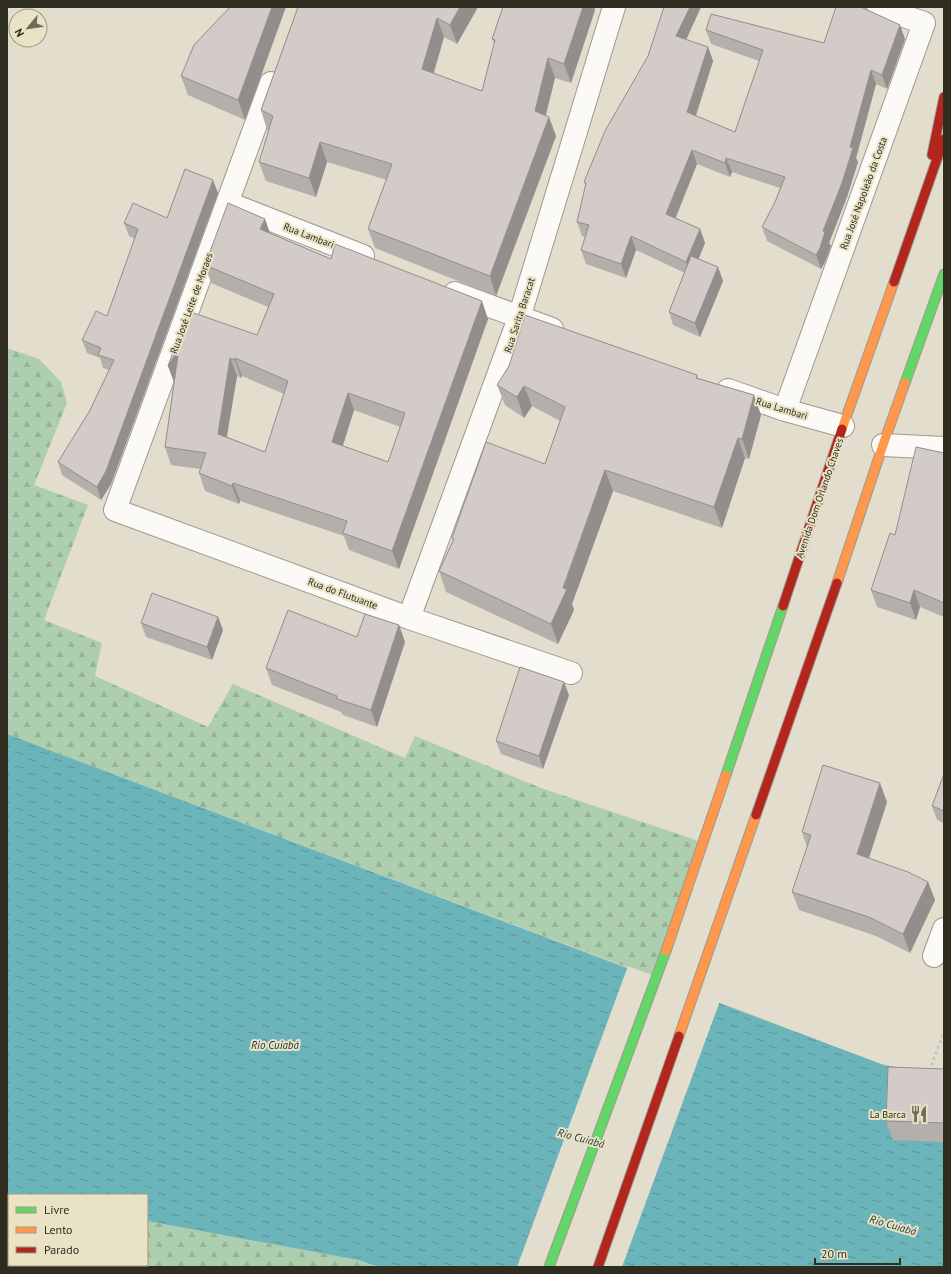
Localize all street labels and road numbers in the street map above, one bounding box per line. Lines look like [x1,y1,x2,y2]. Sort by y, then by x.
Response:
street label: Rua José Napoleão da Costa [837,135,890,251]
street label: Rua Lambari [282,220,336,251]
street label: Rua José Leite de Moraes [167,251,216,355]
street label: Rua Sarita Baracat [501,275,538,354]
street label: Rua Lambari [754,394,809,422]
street label: Avenida Dom Orlando Chaves [793,436,846,560]
street label: Rua do Flutuante [306,575,380,612]

